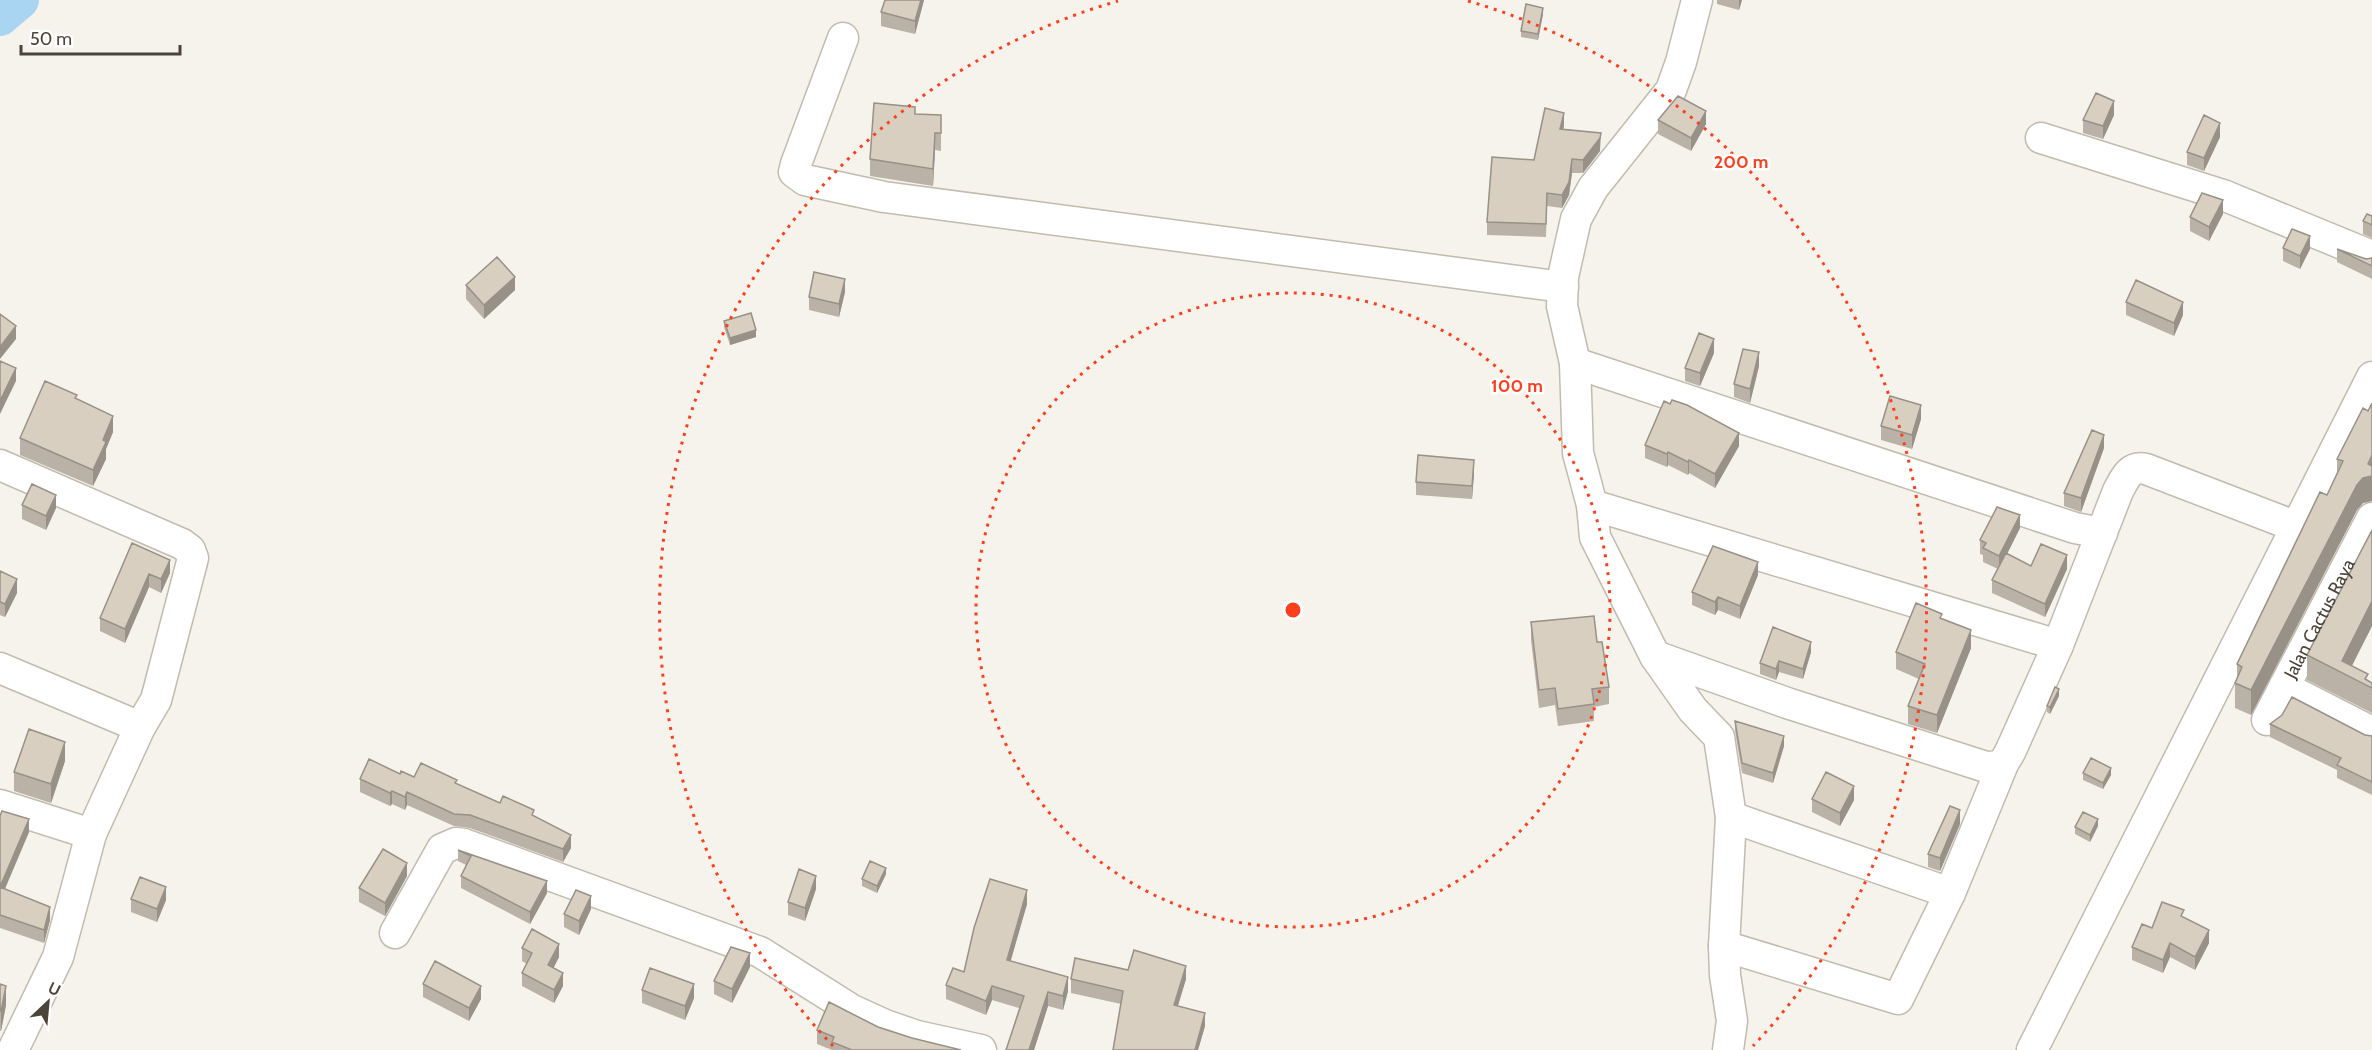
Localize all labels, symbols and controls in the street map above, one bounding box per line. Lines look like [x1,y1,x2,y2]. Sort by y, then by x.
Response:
scale bar [21,18,180,56]
text: 50 m [30,28,72,50]
text: 200 m [1714,151,1768,173]
text: 100 m [1491,375,1543,397]
street label: Jalan Cactus Raya [2279,555,2360,683]
centre of rings [1283,600,1303,620]
north arrow [18,972,78,1032]
text: U [45,978,64,1000]

